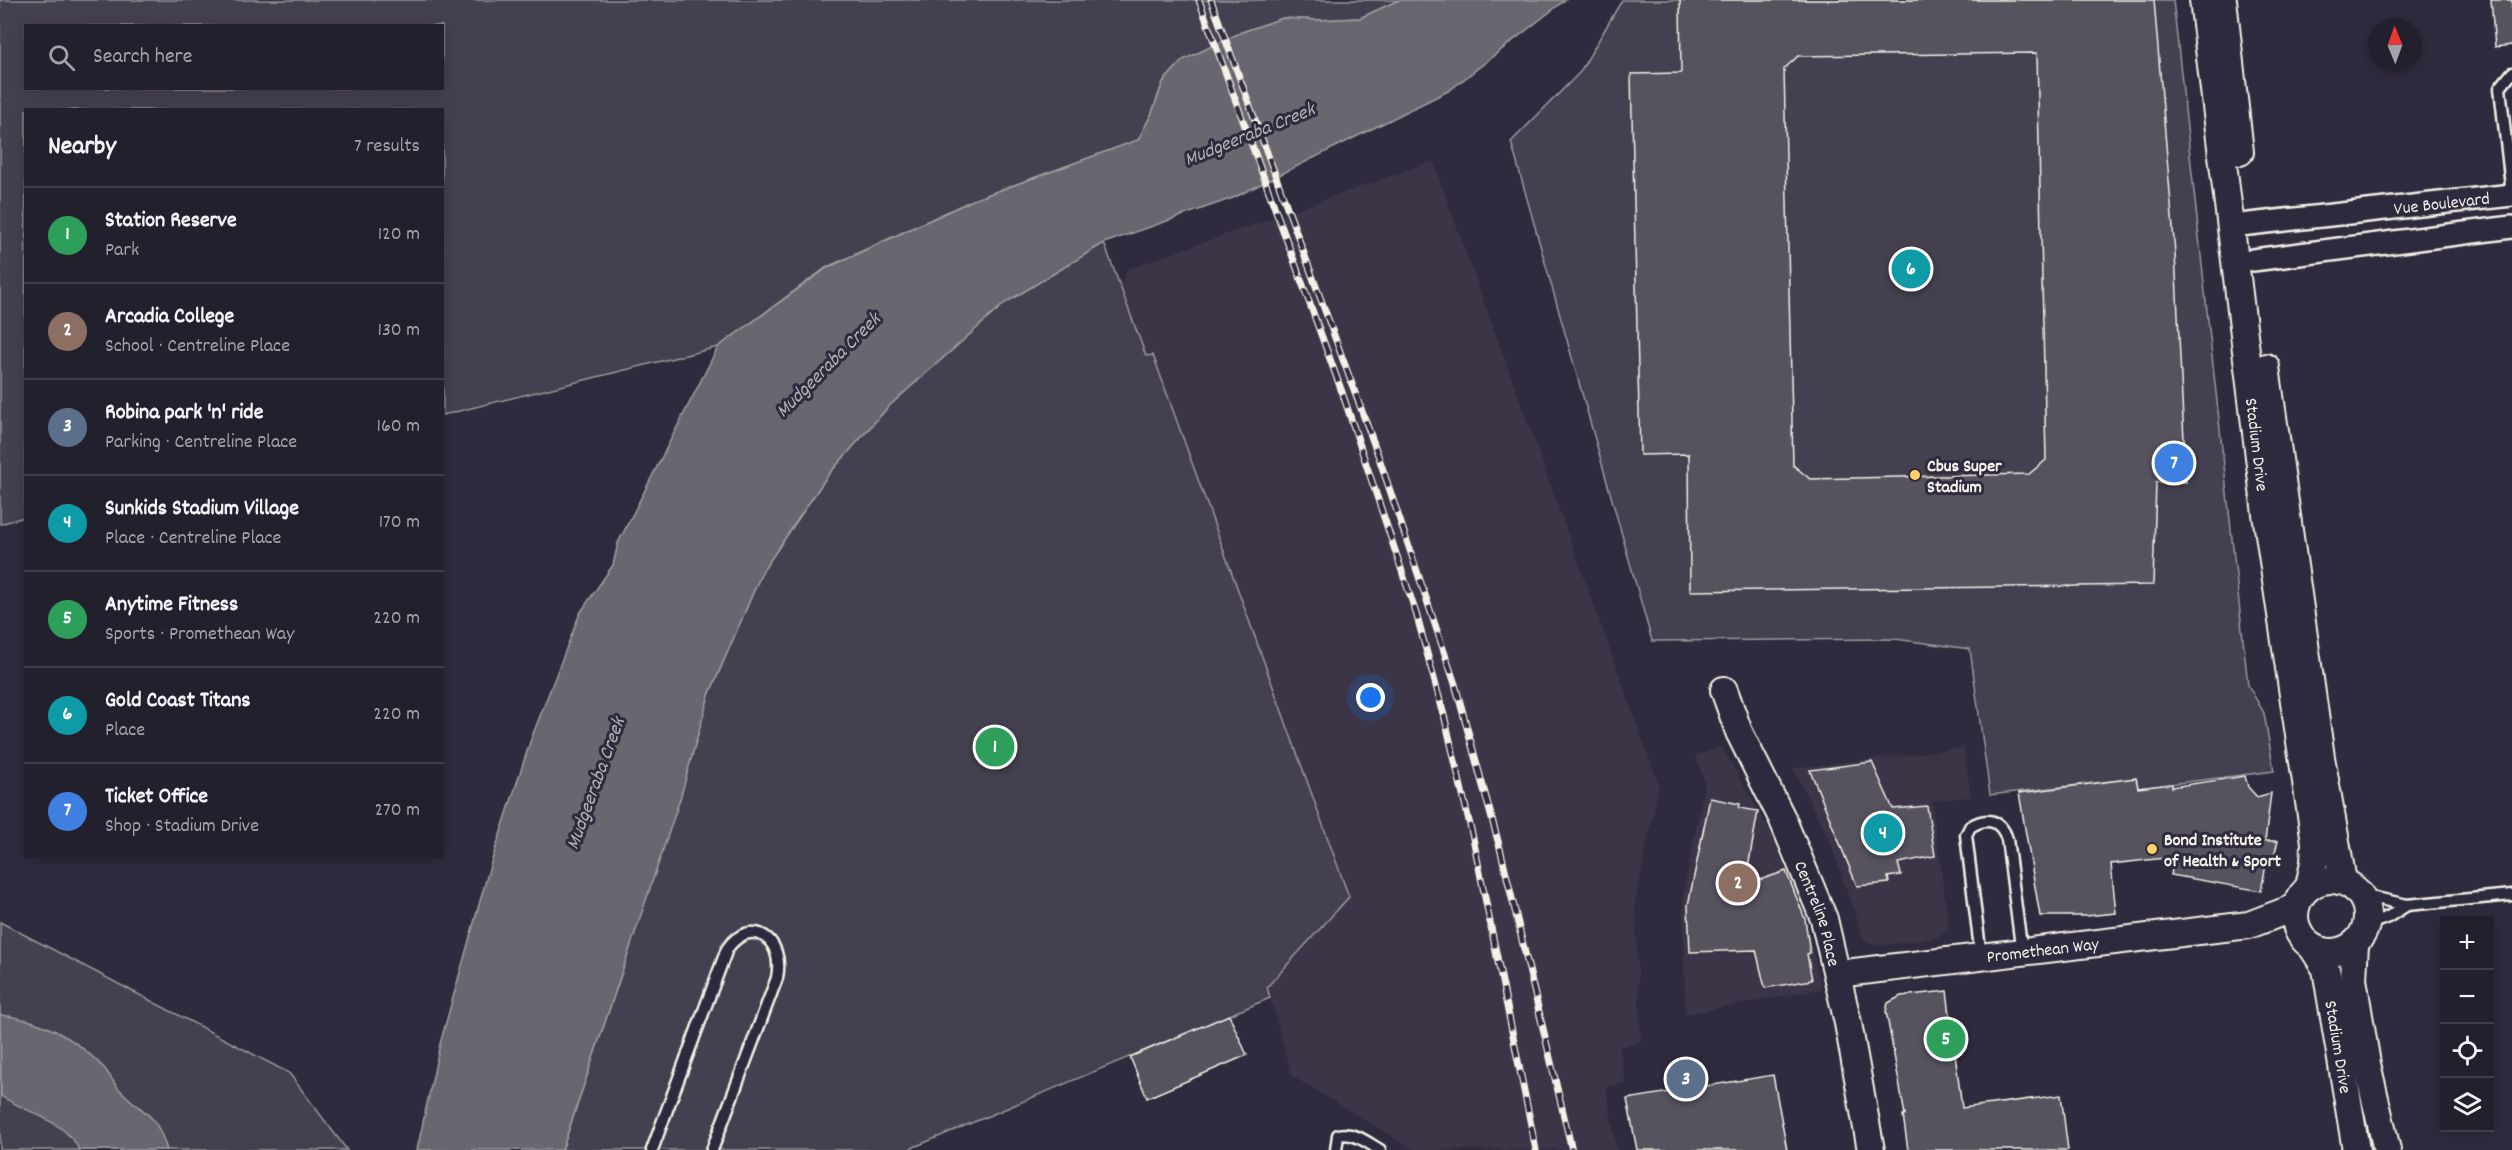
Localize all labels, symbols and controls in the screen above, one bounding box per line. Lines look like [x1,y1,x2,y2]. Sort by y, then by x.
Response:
north arrow [2368,18,2422,72]
search box [24,24,444,90]
icon: search [45,41,78,74]
text: Search here [93,42,192,73]
water label: Mudgeeraba Creek [1181,96,1321,175]
text: Nearby [48,129,116,166]
text: 7 results [354,133,420,161]
street label: Vue Boulevard [2393,188,2491,223]
text: Station Reserve [105,206,237,237]
text: 1 [65,221,70,249]
text: 120 m [378,221,420,249]
text: Park [105,237,139,265]
pin: 6 [1892,246,1930,292]
text: Arcadia College [105,302,234,333]
water label: Mudgeeraba Creek [770,306,889,425]
text: 2 [63,317,72,345]
text: 130 m [378,317,420,345]
text: School · Centreline Place [105,333,290,361]
street label: Stadium Drive [2237,397,2273,493]
text: Robina park 'n' ride [105,398,263,429]
text: 3 [63,413,72,441]
text: 160 m [377,413,420,441]
text: Parking · Centreline Place [105,429,297,457]
pin: 7 [2154,440,2194,486]
place label: Cbus Super Stadium [1927,455,2002,501]
marker: Cbus Super Stadium [1908,468,1922,482]
text: Sunkids Stadium Village [105,494,299,525]
text: 4 [63,509,72,537]
text: 170 m [379,509,420,537]
text: Place · Centreline Place [105,525,281,553]
text: Anytime Fitness [105,590,238,621]
text: 5 [63,605,72,633]
text: 220 m [373,605,420,633]
text: Sports · Promethean Way [105,621,294,649]
your location [1356,683,1385,712]
text: Gold Coast Titans [105,686,251,717]
text: 6 [63,701,72,729]
text: 220 m [373,701,420,729]
water label: Mudgeeraba Creek [560,712,634,854]
text: Place [105,717,145,745]
pin: 1 [976,724,1014,770]
text: Ticket Office [105,782,208,813]
text: 7 [64,797,71,825]
text: 270 m [374,797,420,825]
pin: 4 [1864,810,1902,856]
text: Shop · Stadium Drive [105,813,259,841]
place label: Bond Institute of Health & Sport [2164,829,2281,875]
marker: Bond Institute of Health & Sport [2145,842,2159,856]
street label: Centreline Place [1786,858,1845,969]
pin: 2 [1718,860,1758,906]
map controls [2440,916,2494,1132]
button: + [2440,916,2494,970]
street label: Promethean Way [1985,933,2101,971]
button: − [2440,970,2494,1024]
street label: Stadium Drive [2316,999,2356,1096]
pin: 5 [1926,1016,1966,1062]
button: locate [2440,1024,2494,1078]
pin: 3 [1666,1056,1706,1102]
button: layers [2440,1078,2494,1132]

